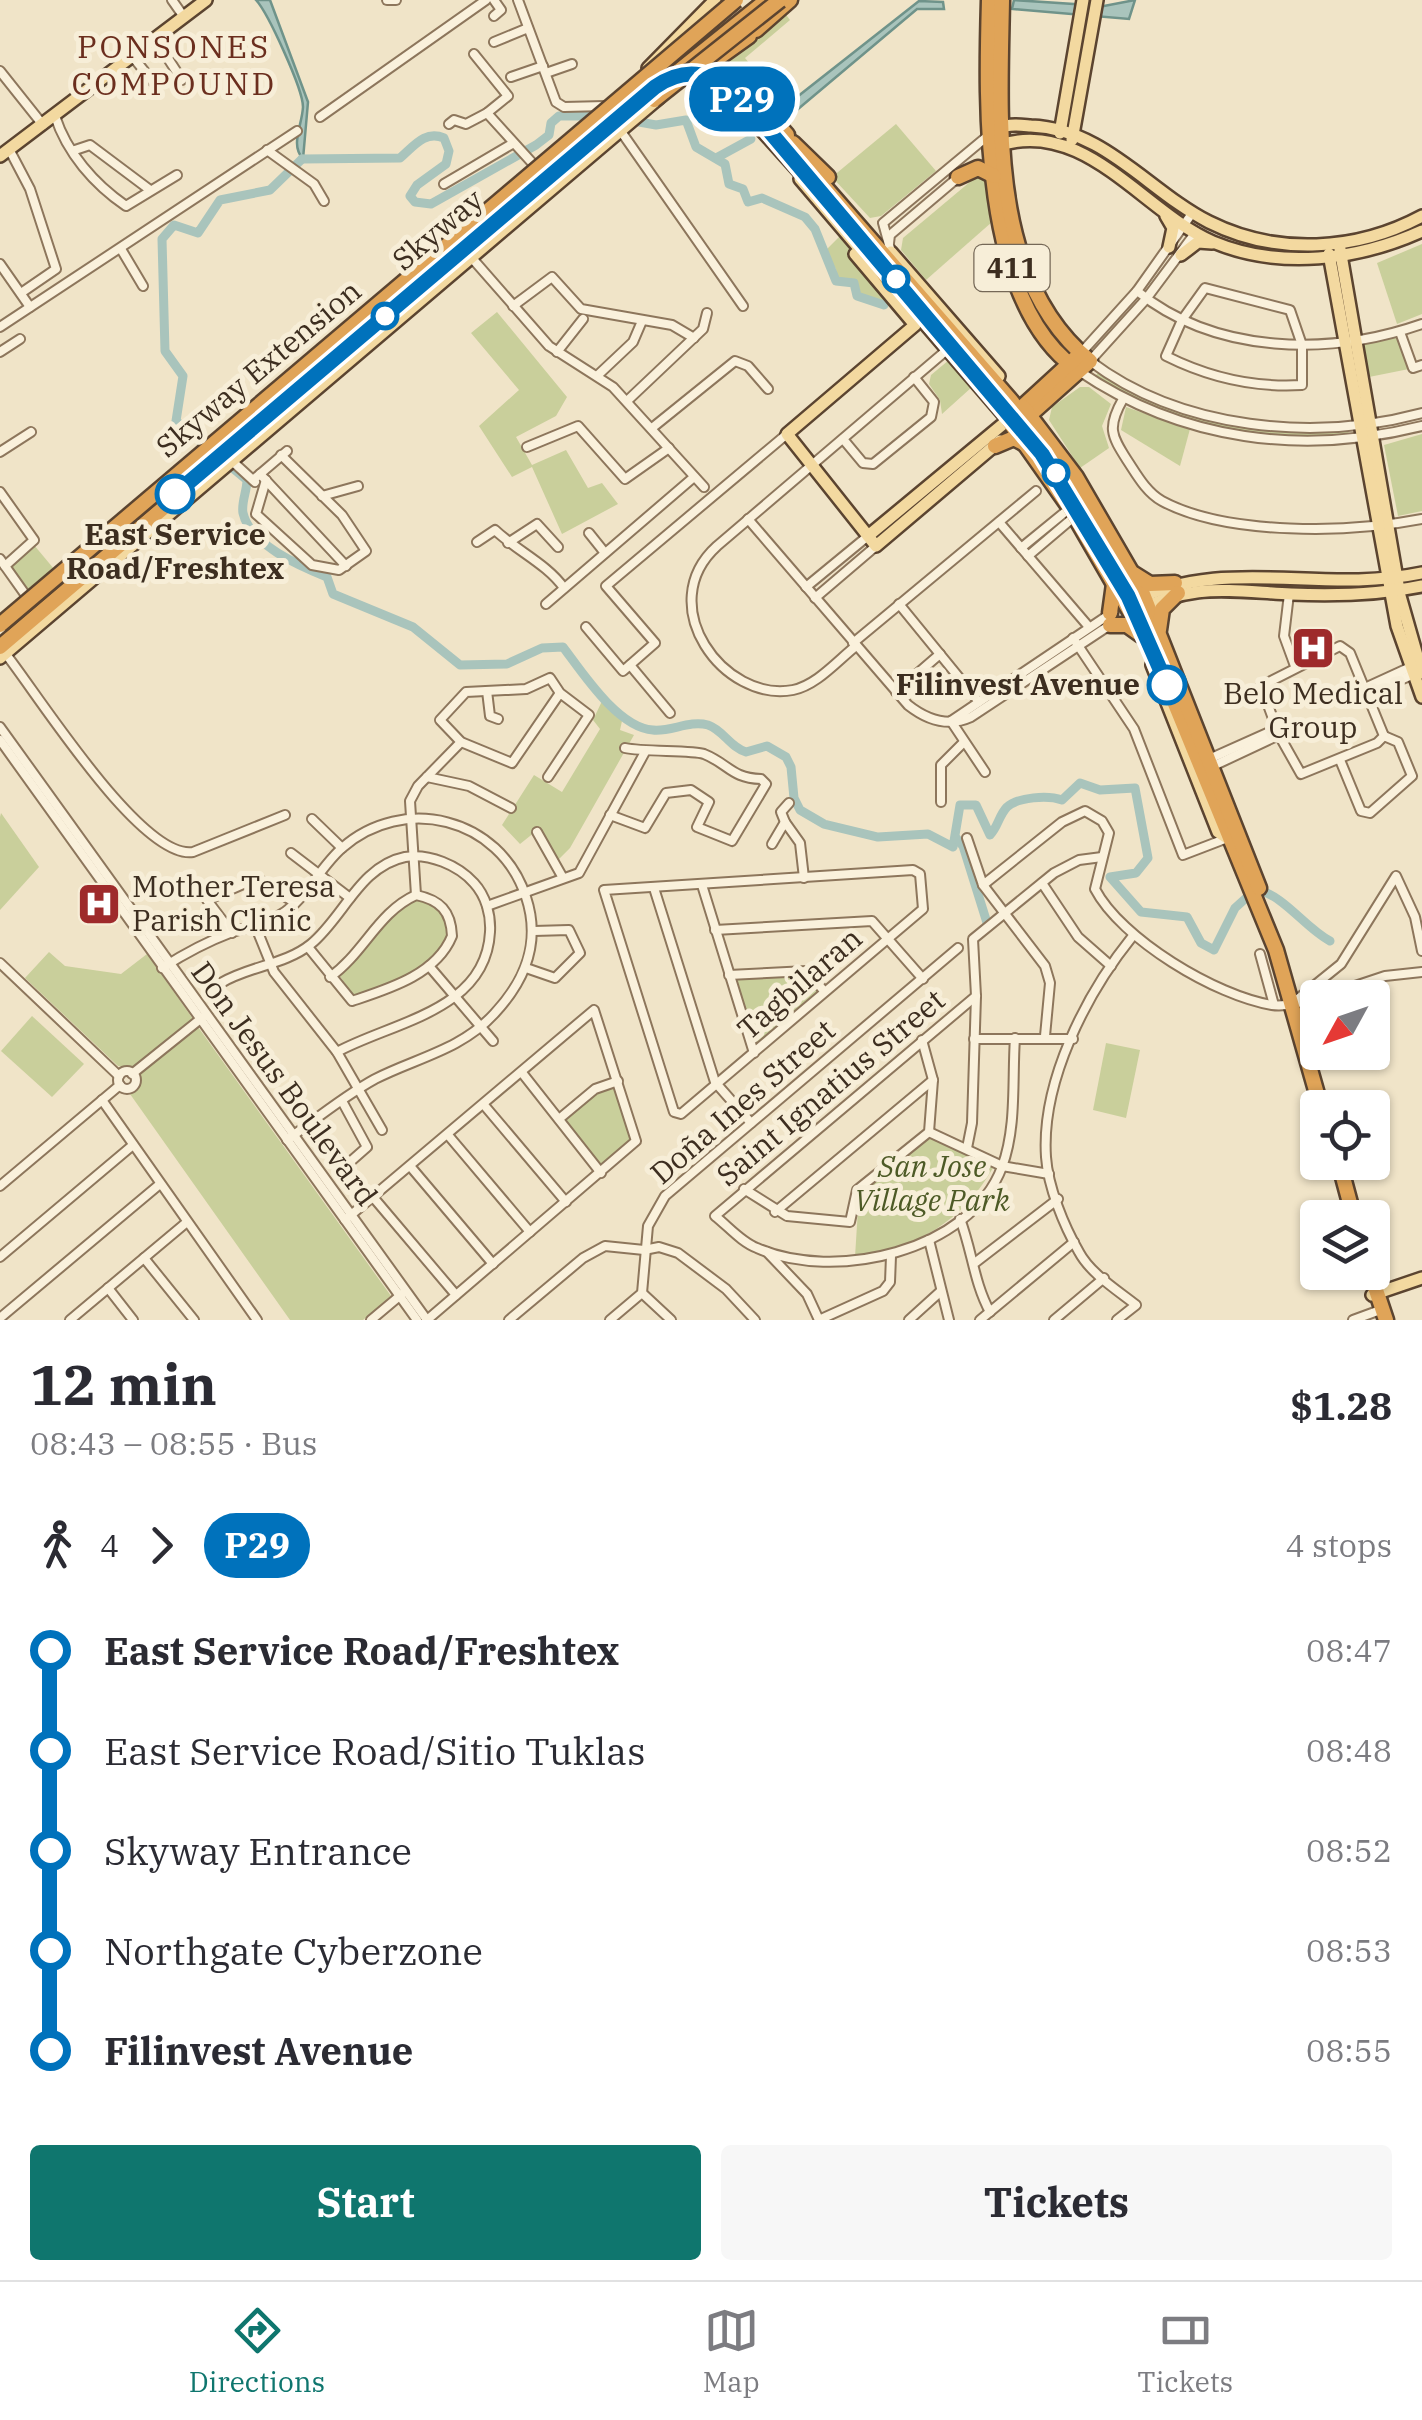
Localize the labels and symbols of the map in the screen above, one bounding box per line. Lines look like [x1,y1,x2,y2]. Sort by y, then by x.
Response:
district label: PONSONES COMPOUND [71,25,277,104]
line badge: P29 [684,66,800,132]
street label: Skyway [384,180,491,278]
road number: 411 [974,245,1050,291]
unlabelled marker [883,266,909,292]
street label: Skyway Extension [147,271,369,465]
unlabelled marker [372,303,398,329]
unlabelled marker [1043,460,1069,486]
marker: East Service Road/Freshtex [156,475,194,513]
place label: East Service Road/Freshtex [66,514,284,587]
hospital icon: Belo Medical Group [1290,625,1336,671]
place label: Filinvest Avenue [896,664,1140,703]
marker: Filinvest Avenue [1148,666,1186,704]
place label: Belo Medical Group [1223,673,1403,746]
place label: Mother Teresa Parish Clinic [132,866,335,939]
hospital icon: Mother Teresa Parish Clinic [76,881,122,927]
street label: Tagbilaran [729,918,869,1048]
street label: Don Jesus Boulevard [183,953,387,1213]
street label: Saint Ignatius Street [708,980,952,1194]
north arrow [1300,980,1390,1070]
street label: Doña Ines Street [642,1010,842,1192]
park label: San Jose Village Park [854,1146,1010,1219]

